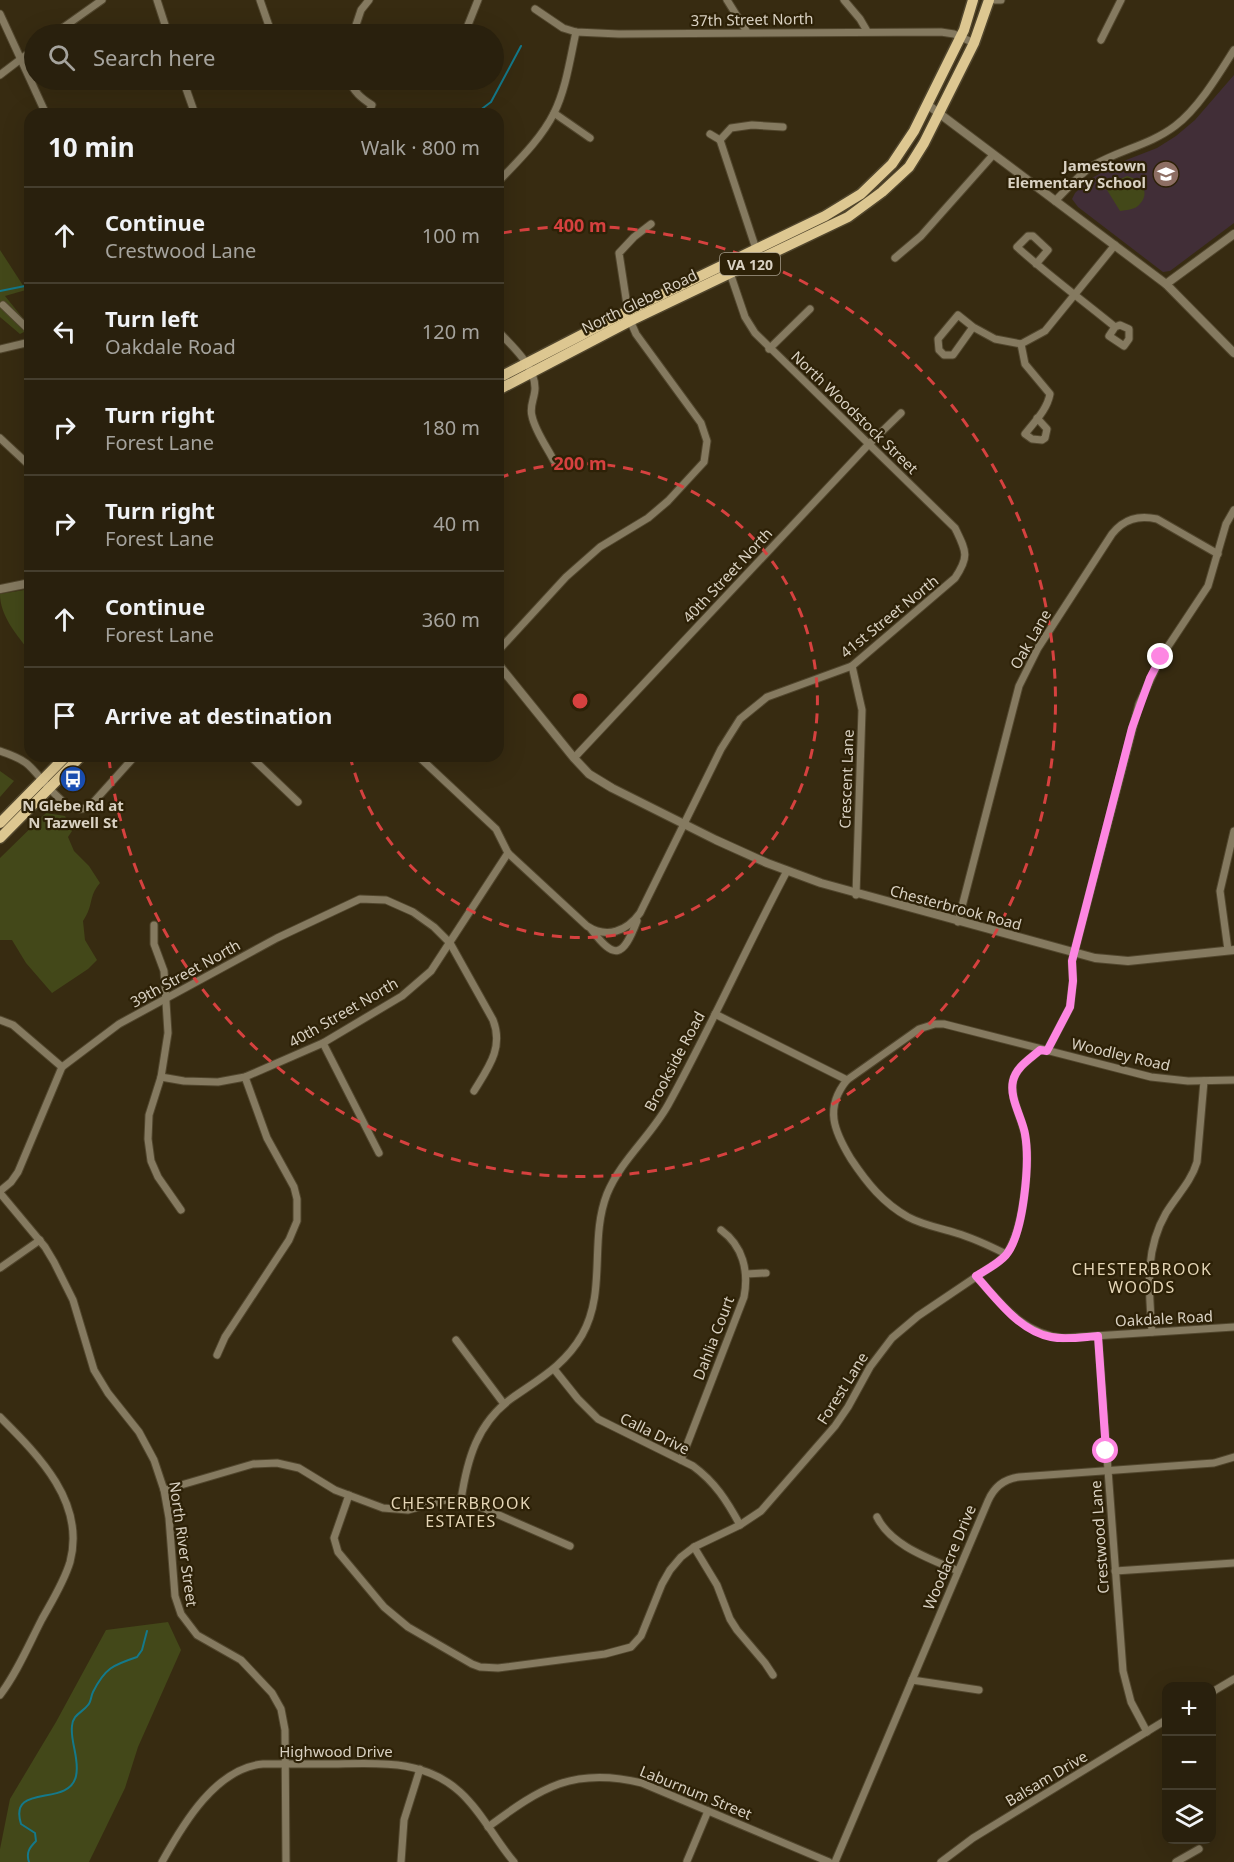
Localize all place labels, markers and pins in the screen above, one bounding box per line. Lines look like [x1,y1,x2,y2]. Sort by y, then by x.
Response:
place label: Jamestown Elementary School [1007,155,1146,192]
school or university icon: Jamestown Elementary School [1151,159,1181,189]
centre of rings [570,691,590,711]
bus stop icon: N Glebe Rd at N Tazwell St [58,764,88,794]
place label: N Glebe Rd at N Tazwell St [22,795,124,832]

